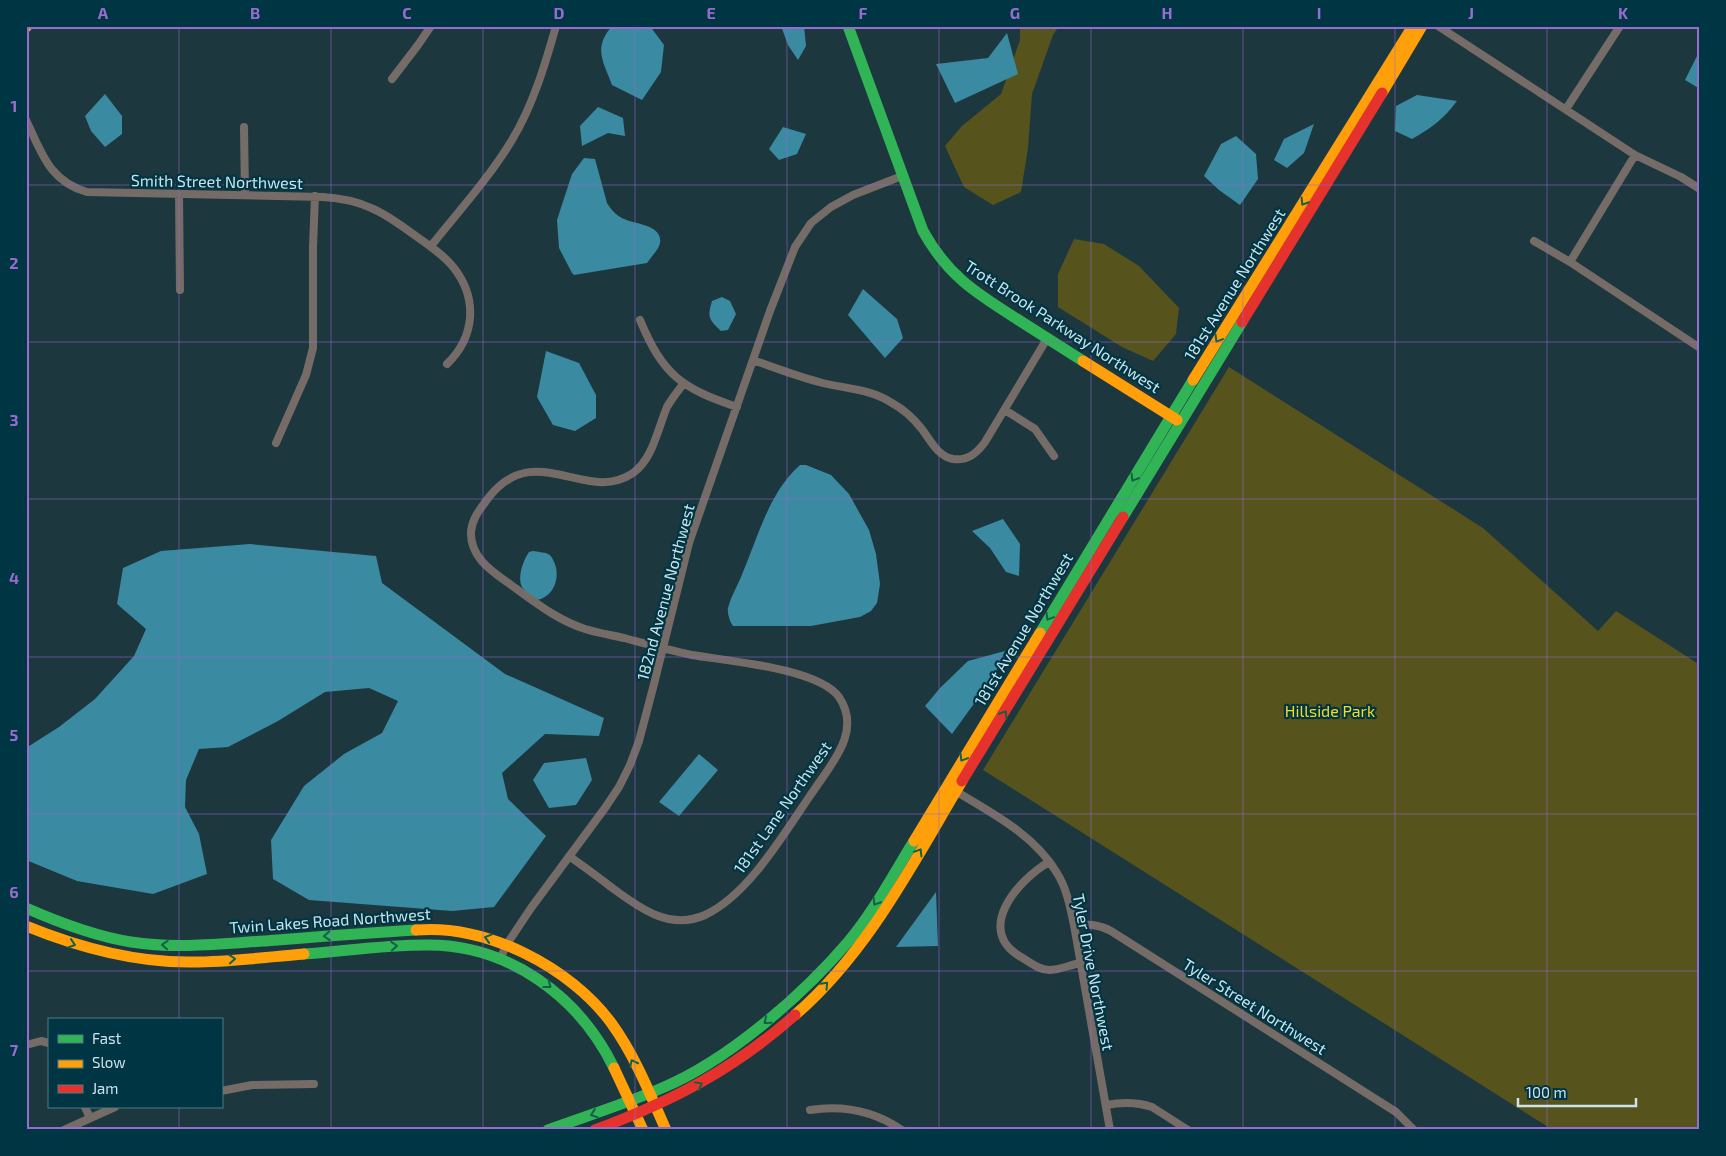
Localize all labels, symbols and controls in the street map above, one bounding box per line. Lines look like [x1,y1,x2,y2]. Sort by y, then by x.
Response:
text: A [98,3,109,22]
text: B [250,3,260,22]
text: C [402,3,412,22]
text: D [554,3,565,22]
text: E [706,3,716,22]
text: F [859,3,868,22]
text: G [1010,3,1020,22]
text: H [1161,3,1173,22]
text: I [1317,3,1321,22]
text: J [1468,3,1474,22]
text: K [1618,3,1629,22]
text: 1 [11,96,17,115]
street label: Smith Street Northwest [131,170,303,192]
one-way arrow [1301,196,1311,205]
street label: 181st Avenue Northwest [1180,205,1288,363]
text: 2 [9,253,19,272]
street label: Trott Brook Parkway Northwest [962,256,1164,396]
one-way arrow [1215,334,1225,343]
text: 3 [9,410,19,429]
one-way arrow [1130,473,1140,482]
street label: 182nd Avenue Northwest [632,502,698,682]
street label: 181st Avenue Northwest [970,549,1076,709]
text: 4 [9,568,19,587]
one-way arrow [1046,612,1056,621]
park label: Hillside Park [1285,701,1375,720]
one-way arrow [997,710,1007,719]
text: 5 [10,725,19,744]
street label: 181st Lane Northwest [729,737,835,877]
one-way arrow [960,753,970,762]
one-way arrow [912,849,922,858]
text: 6 [9,882,19,901]
street label: Tyler Drive Northwest [1069,892,1119,1052]
one-way arrow [872,897,882,906]
street label: Twin Lakes Road Northwest [229,903,431,937]
one-way arrow [322,930,330,941]
one-way arrow [484,934,493,944]
one-way arrow [67,938,75,948]
one-way arrow [160,940,168,951]
one-way arrow [390,941,398,952]
one-way arrow [228,954,236,965]
street label: Tyler Street Northwest [1180,954,1330,1058]
one-way arrow [542,979,552,988]
one-way arrow [820,982,829,991]
one-way arrow [763,1016,772,1025]
legend [48,1018,222,1108]
text: Fast [92,1029,122,1047]
text: 7 [10,1040,19,1059]
text: Slow [92,1053,126,1071]
one-way arrow [630,1059,640,1068]
scale bar [1518,1076,1636,1108]
text: Jam [92,1079,118,1097]
one-way arrow [693,1082,702,1092]
text: 100 m [1526,1083,1567,1101]
one-way arrow [590,1108,598,1118]

